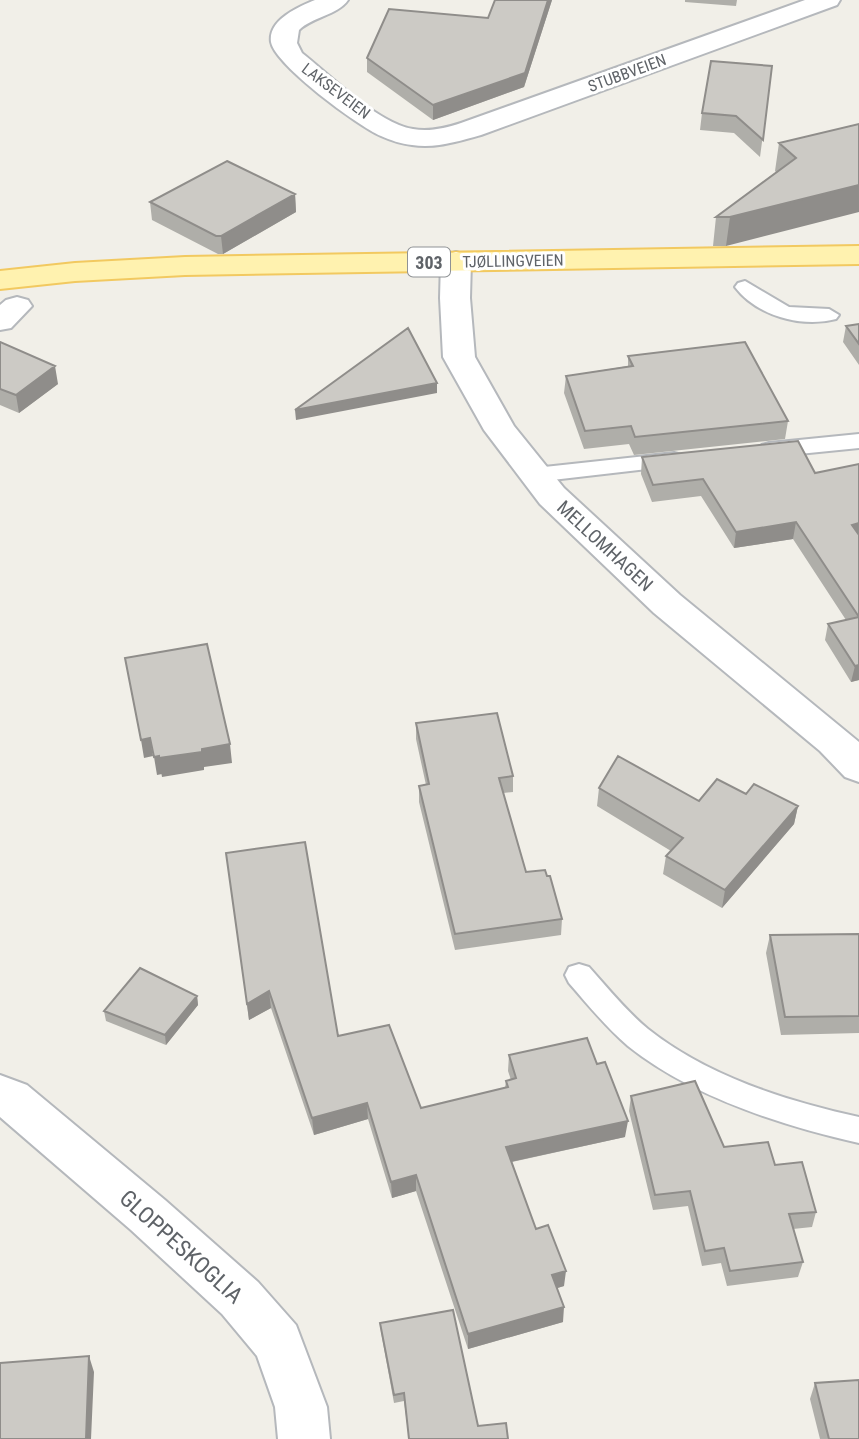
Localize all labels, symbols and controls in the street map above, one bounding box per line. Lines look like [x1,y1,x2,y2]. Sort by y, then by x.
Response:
street label: STUBBVEIEN [585,50,669,96]
street label: LAKSEVEIEN [298,59,374,123]
road number: 303 [408,248,450,276]
street label: TJØLLINGVEIEN [462,251,564,271]
street label: MELLOMHAGEN [552,496,658,596]
street label: GLOPPESKOGLIA [114,1185,248,1309]

